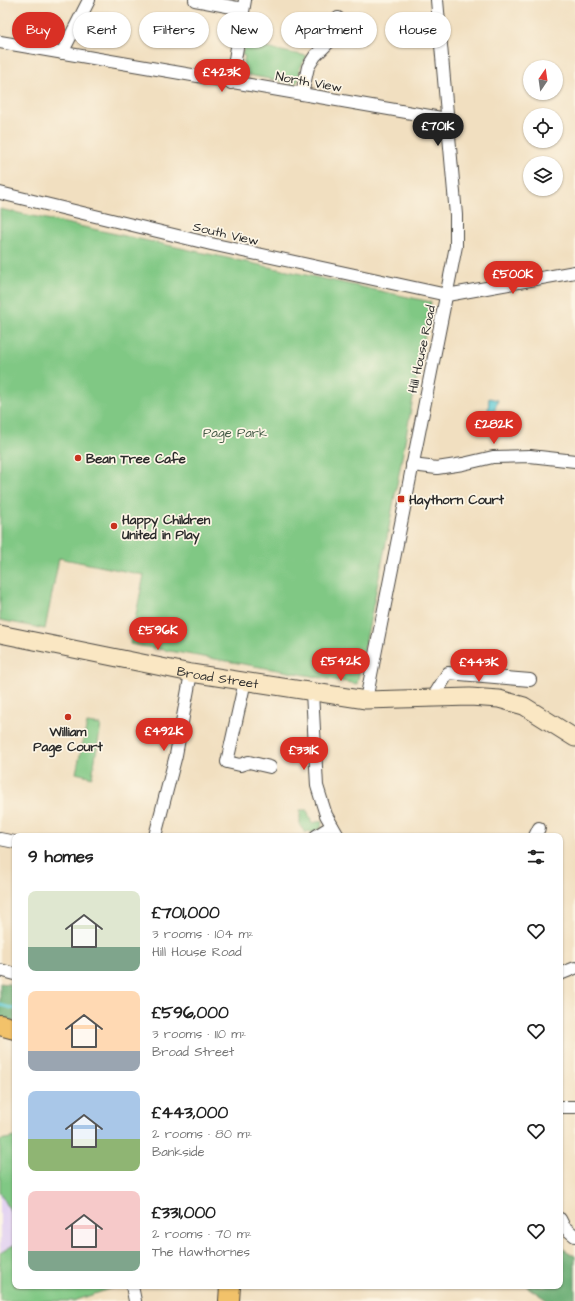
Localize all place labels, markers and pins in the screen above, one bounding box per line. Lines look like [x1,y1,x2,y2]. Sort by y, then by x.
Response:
pin: £423K [194,59,250,93]
pin: £701K [410,113,466,147]
pin: £500K [485,261,541,295]
pin: £282K [466,411,522,445]
place label: Bean Tree Cafe [86,450,186,468]
marker: Bean Tree Cafe [73,453,83,463]
place label: Haythorn Court [409,491,505,510]
marker: Haythorn Court [396,494,406,504]
place label: Happy Children United in Play [121,511,211,545]
marker: Happy Children United in Play [109,521,119,531]
pin: £596K [130,617,186,651]
pin: £542K [313,648,369,682]
pin: £443K [451,649,507,683]
marker: William Page Court [63,712,73,722]
pin: £492K [136,718,192,752]
place label: William Page Court [33,723,103,758]
pin: £331K [276,737,332,771]

